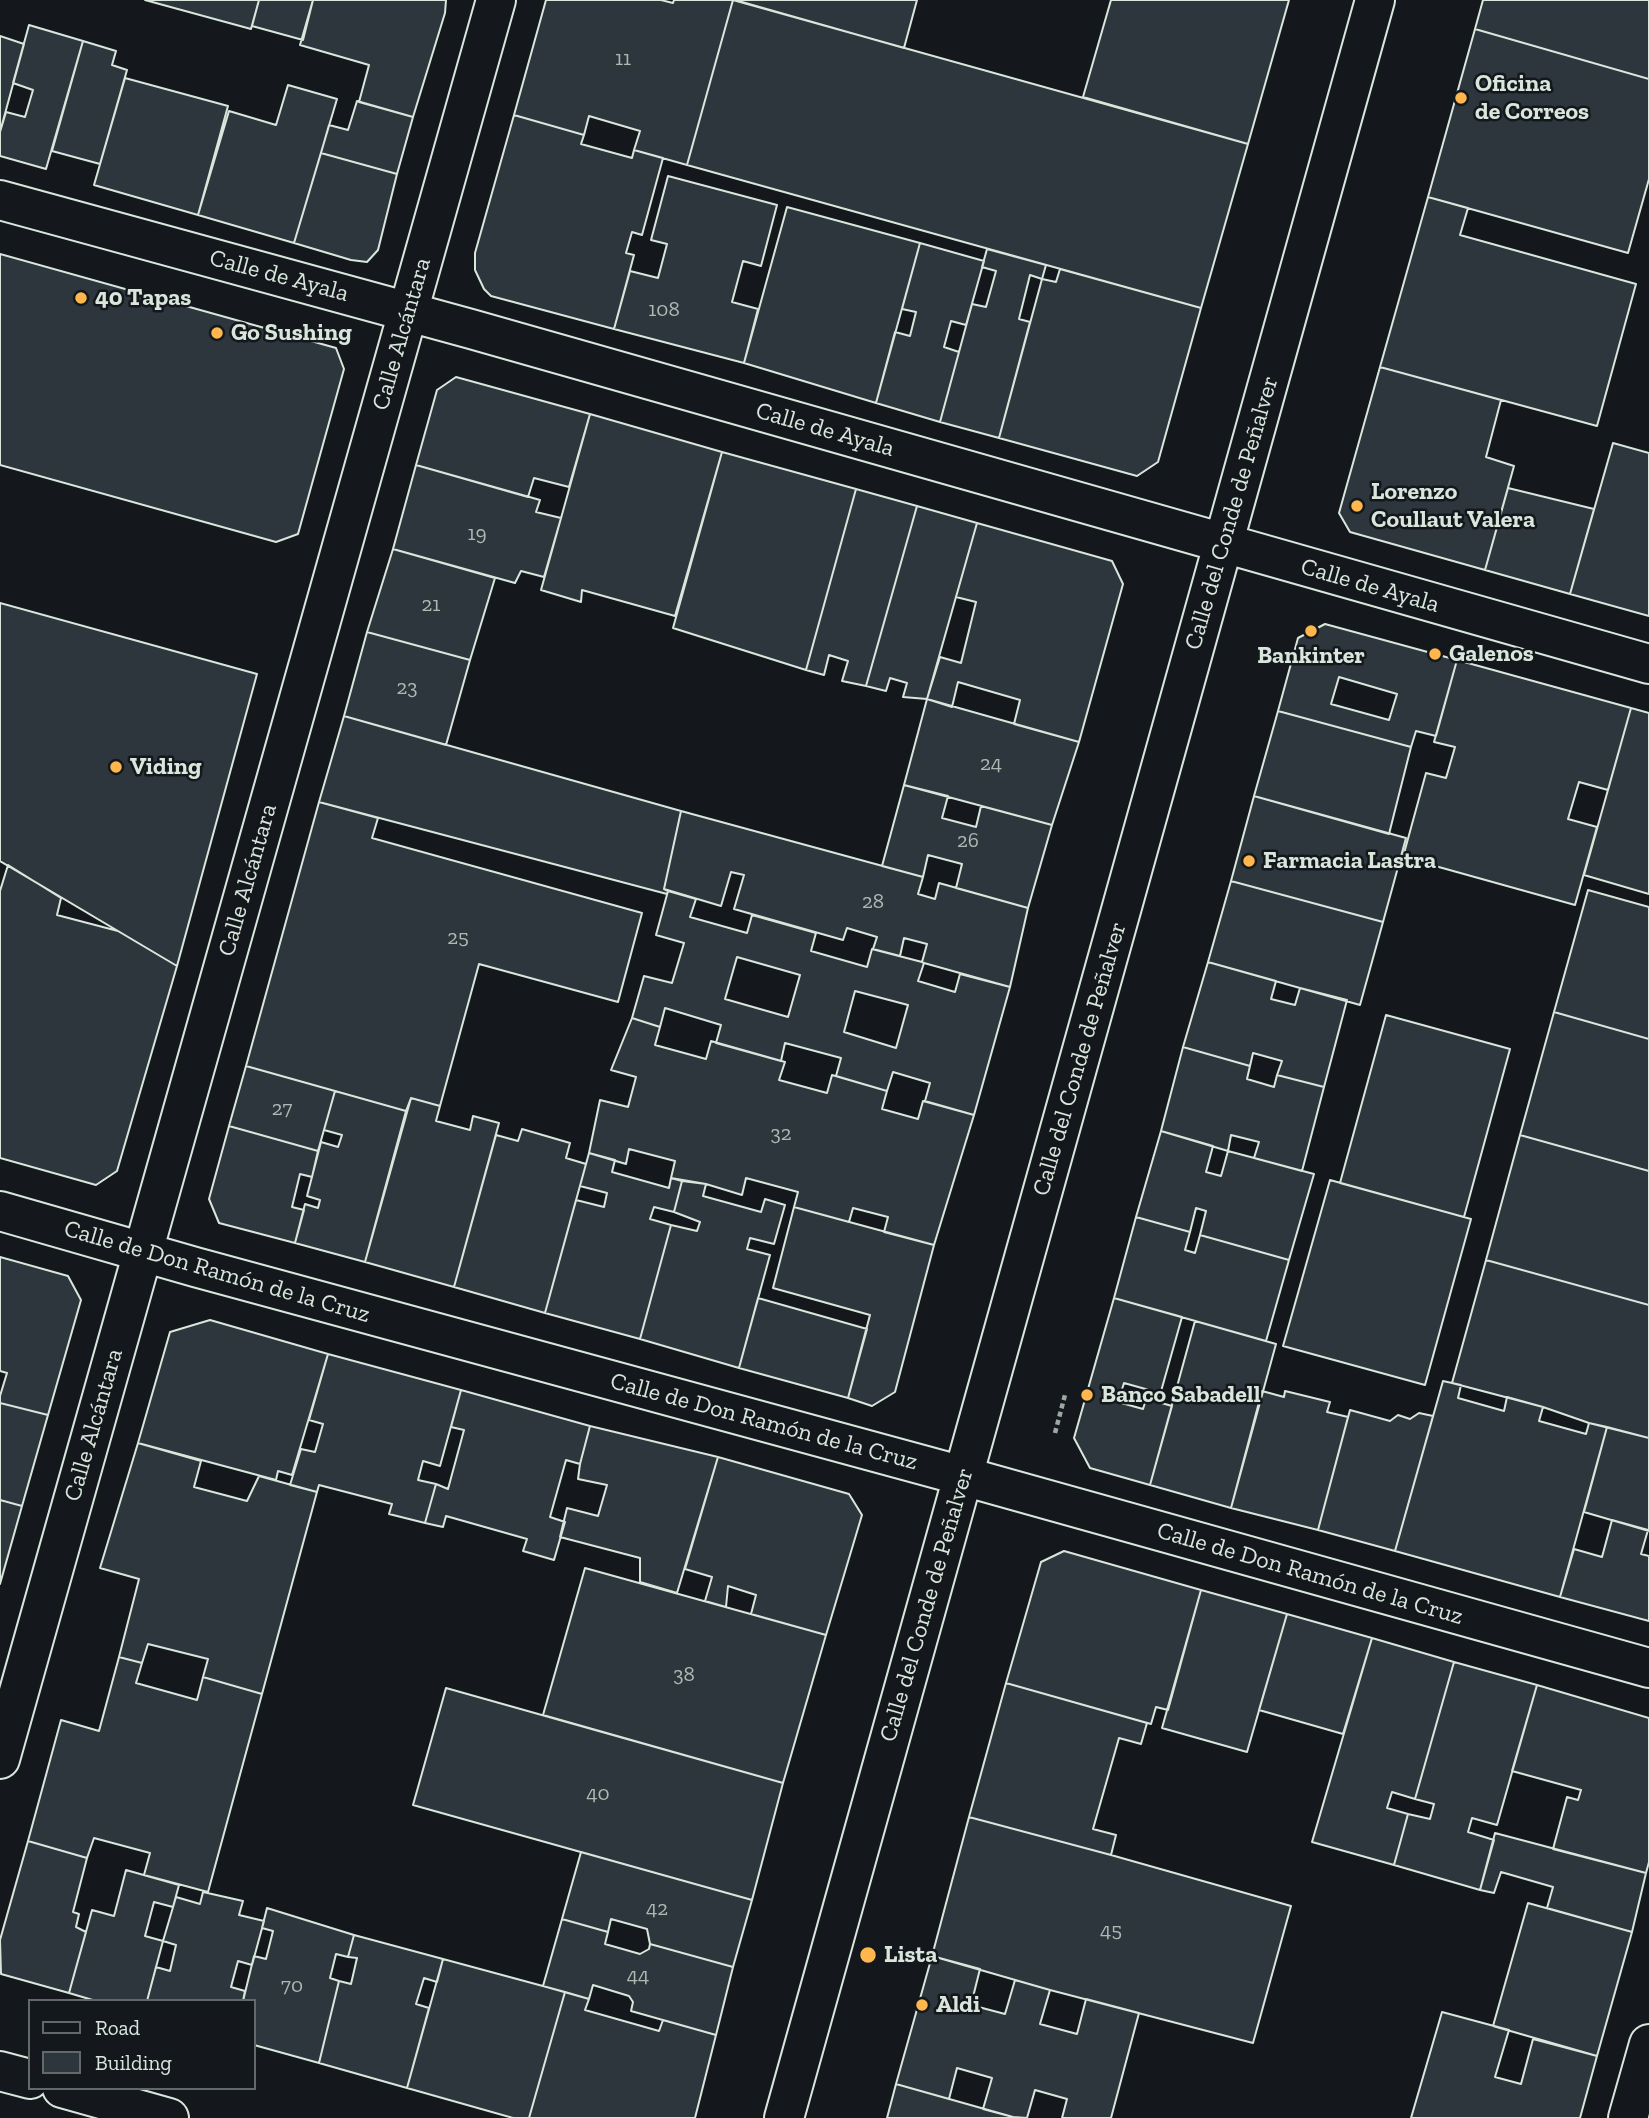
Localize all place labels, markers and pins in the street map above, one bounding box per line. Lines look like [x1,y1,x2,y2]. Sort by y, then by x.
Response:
place label: Oficina de Correos [1475,70,1589,126]
marker: Oficina de Correos [1453,90,1469,106]
place label: 40 Tapas [95,284,191,312]
marker: 40 Tapas [73,290,89,306]
place label: Go Sushing [231,319,352,347]
marker: Go Sushing [209,325,225,341]
place label: Lorenzo Coullaut Valera [1371,478,1535,534]
marker: Lorenzo Coullaut Valera [1349,498,1365,514]
marker: Bankinter [1303,623,1319,639]
place label: Galenos [1449,640,1534,668]
place label: Bankinter [1257,642,1365,670]
marker: Galenos [1427,646,1443,662]
place label: Viding [130,753,202,781]
marker: Viding [108,759,124,775]
place label: Farmacia Lastra [1263,847,1436,875]
marker: Farmacia Lastra [1241,853,1257,869]
place label: Banco Sabadell [1101,1381,1260,1409]
marker: Banco Sabadell [1079,1387,1095,1403]
place label: Lista [884,1941,937,1969]
marker: Lista [858,1945,878,1965]
place label: Aldi [936,1991,980,2019]
marker: Aldi [914,1997,930,2013]

